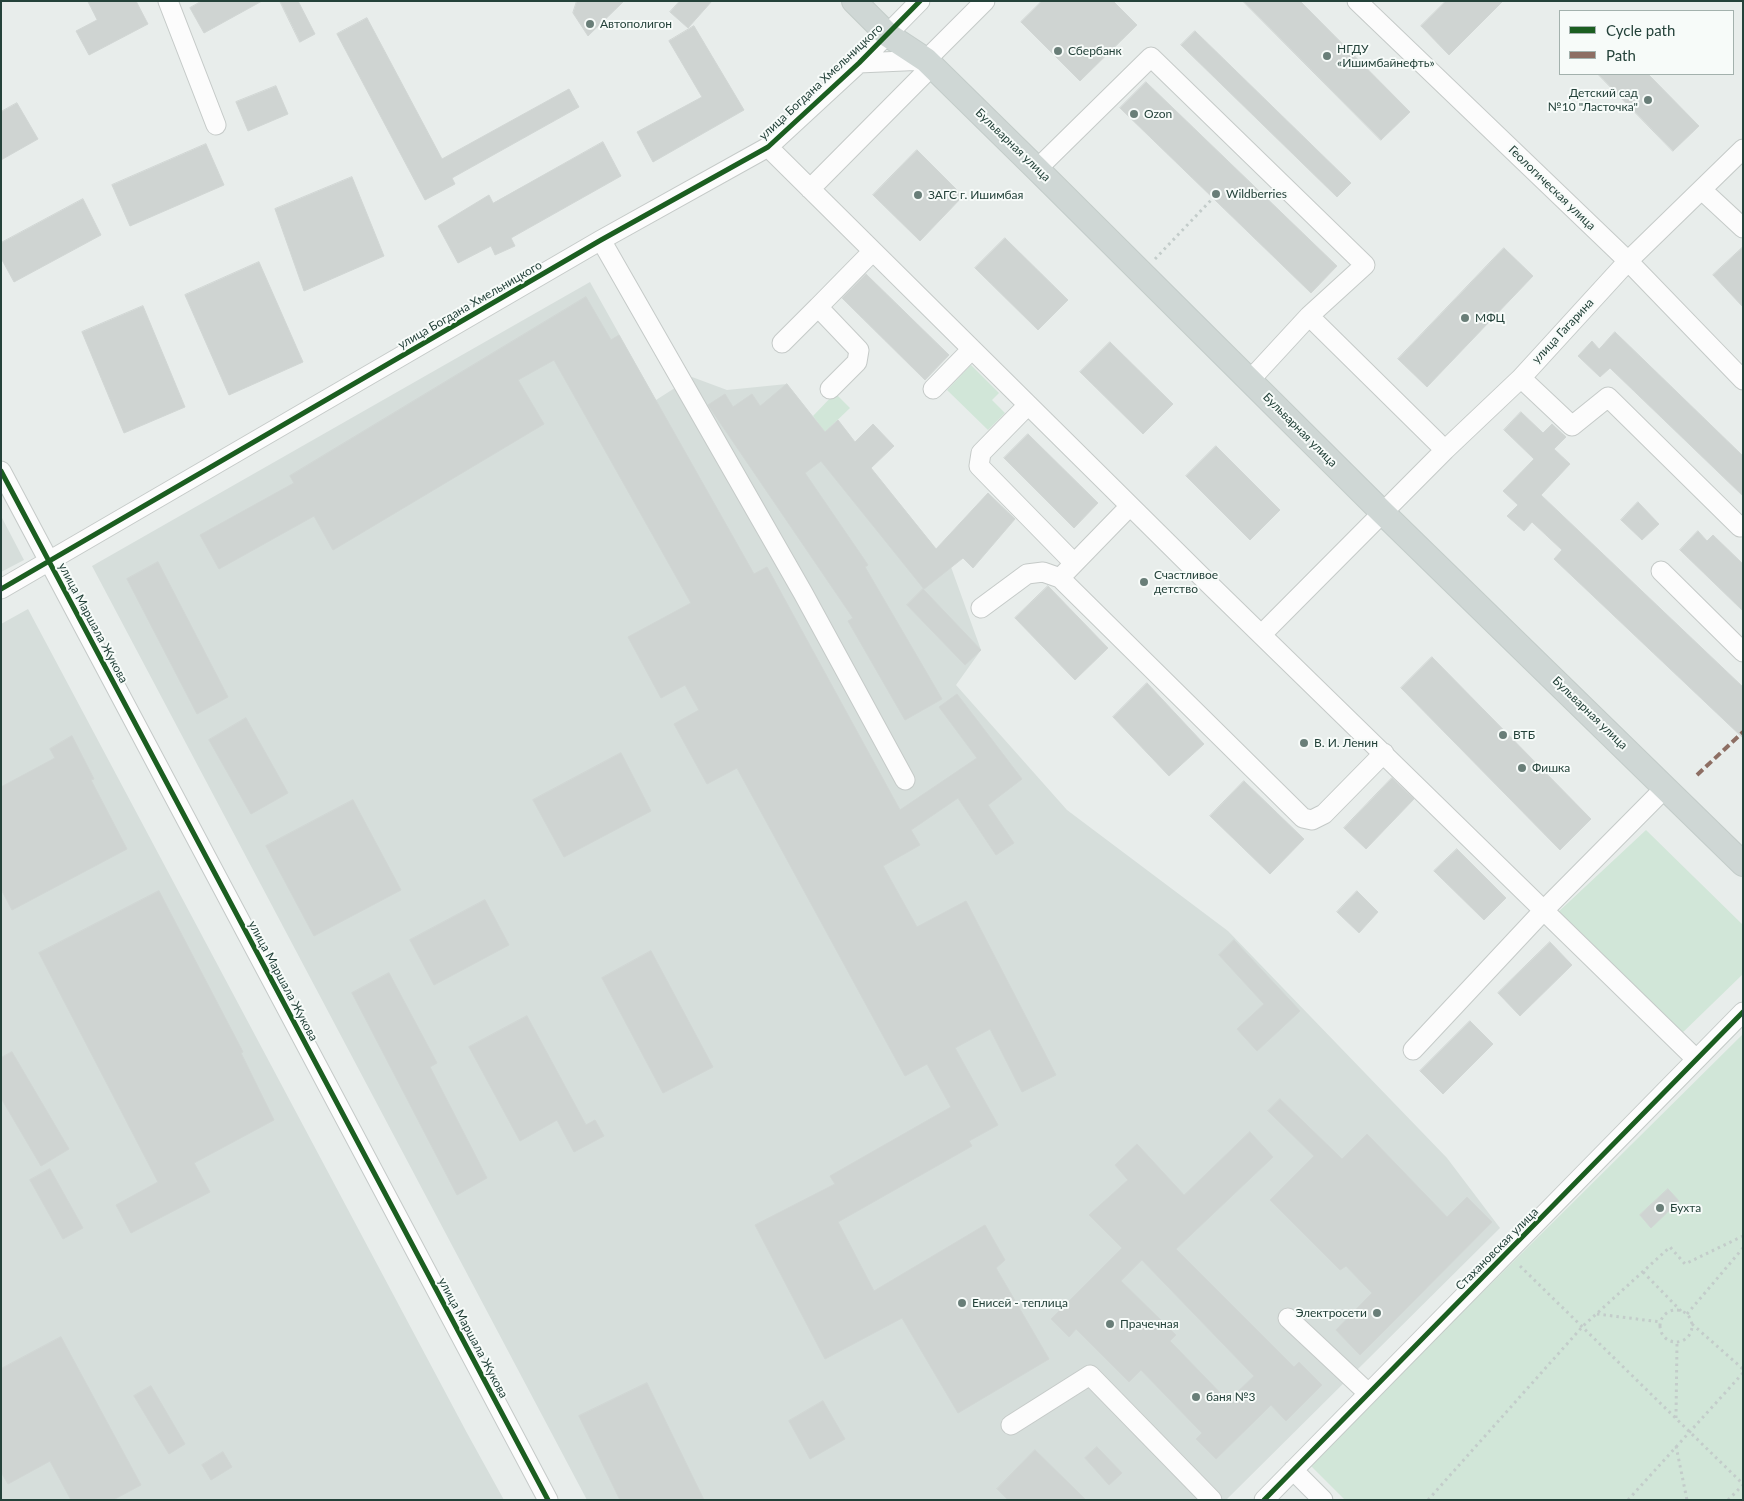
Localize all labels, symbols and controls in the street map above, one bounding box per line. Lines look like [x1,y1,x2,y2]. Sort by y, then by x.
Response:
legend [1559,10,1734,75]
place label: Автополигон [600,17,672,31]
marker: Автополигон [584,18,596,30]
street label: улица Богдана Хмельницкого [756,21,886,143]
text: Cycle path [1606,21,1675,39]
place label: НГДУ «Ишимбайнефть» [1337,42,1435,70]
place label: Сбербанк [1068,44,1122,58]
marker: Сбербанк [1052,45,1064,57]
text: Path [1606,46,1636,64]
marker: НГДУ «Ишимбайнефть» [1321,50,1333,62]
place label: Детский сад №10 "Ласточка" [1548,86,1638,114]
marker: Детский сад №10 "Ласточка" [1642,94,1654,106]
street label: Бульварная улица [973,106,1053,184]
place label: Ozon [1144,107,1172,121]
marker: Ozon [1128,108,1140,120]
street label: Геологическая улица [1506,143,1598,233]
place label: Wildberries [1226,187,1287,201]
place label: ЗАГС г. Ишимбая [928,188,1023,202]
marker: Wildberries [1210,188,1222,200]
marker: ЗАГС г. Ишимбая [912,189,924,201]
street label: улица Богдана Хмельницкого [395,258,545,352]
street label: улица Гагарина [1529,295,1597,367]
place label: МФЦ [1475,311,1505,325]
marker: МФЦ [1459,312,1471,324]
street label: Бульварная улица [1260,390,1340,470]
street label: улица Маршала Жукова [55,560,131,686]
place label: Счастливое детство [1154,568,1218,596]
marker: Счастливое детство [1138,576,1150,588]
street label: Бульварная улица [1550,674,1630,752]
place label: ВТБ [1513,728,1535,742]
marker: ВТБ [1497,729,1509,741]
place label: В. И. Ленин [1314,736,1378,750]
marker: В. И. Ленин [1298,737,1310,749]
place label: Фишка [1532,761,1570,775]
marker: Фишка [1516,762,1528,774]
street label: улица Маршала Жукова [245,918,321,1044]
place label: Бухта [1670,1201,1701,1215]
marker: Бухта [1654,1202,1666,1214]
street label: Стахановская улица [1453,1205,1541,1293]
street label: улица Маршала Жукова [435,1275,511,1401]
place label: Енисей - теплица [972,1296,1068,1310]
marker: Енисей - теплица [956,1297,968,1309]
place label: Электросети [1295,1306,1367,1320]
marker: Электросети [1371,1307,1383,1319]
place label: Прачечная [1120,1317,1179,1331]
marker: Прачечная [1104,1318,1116,1330]
place label: баня №3 [1206,1390,1256,1404]
marker: баня №3 [1190,1391,1202,1403]

